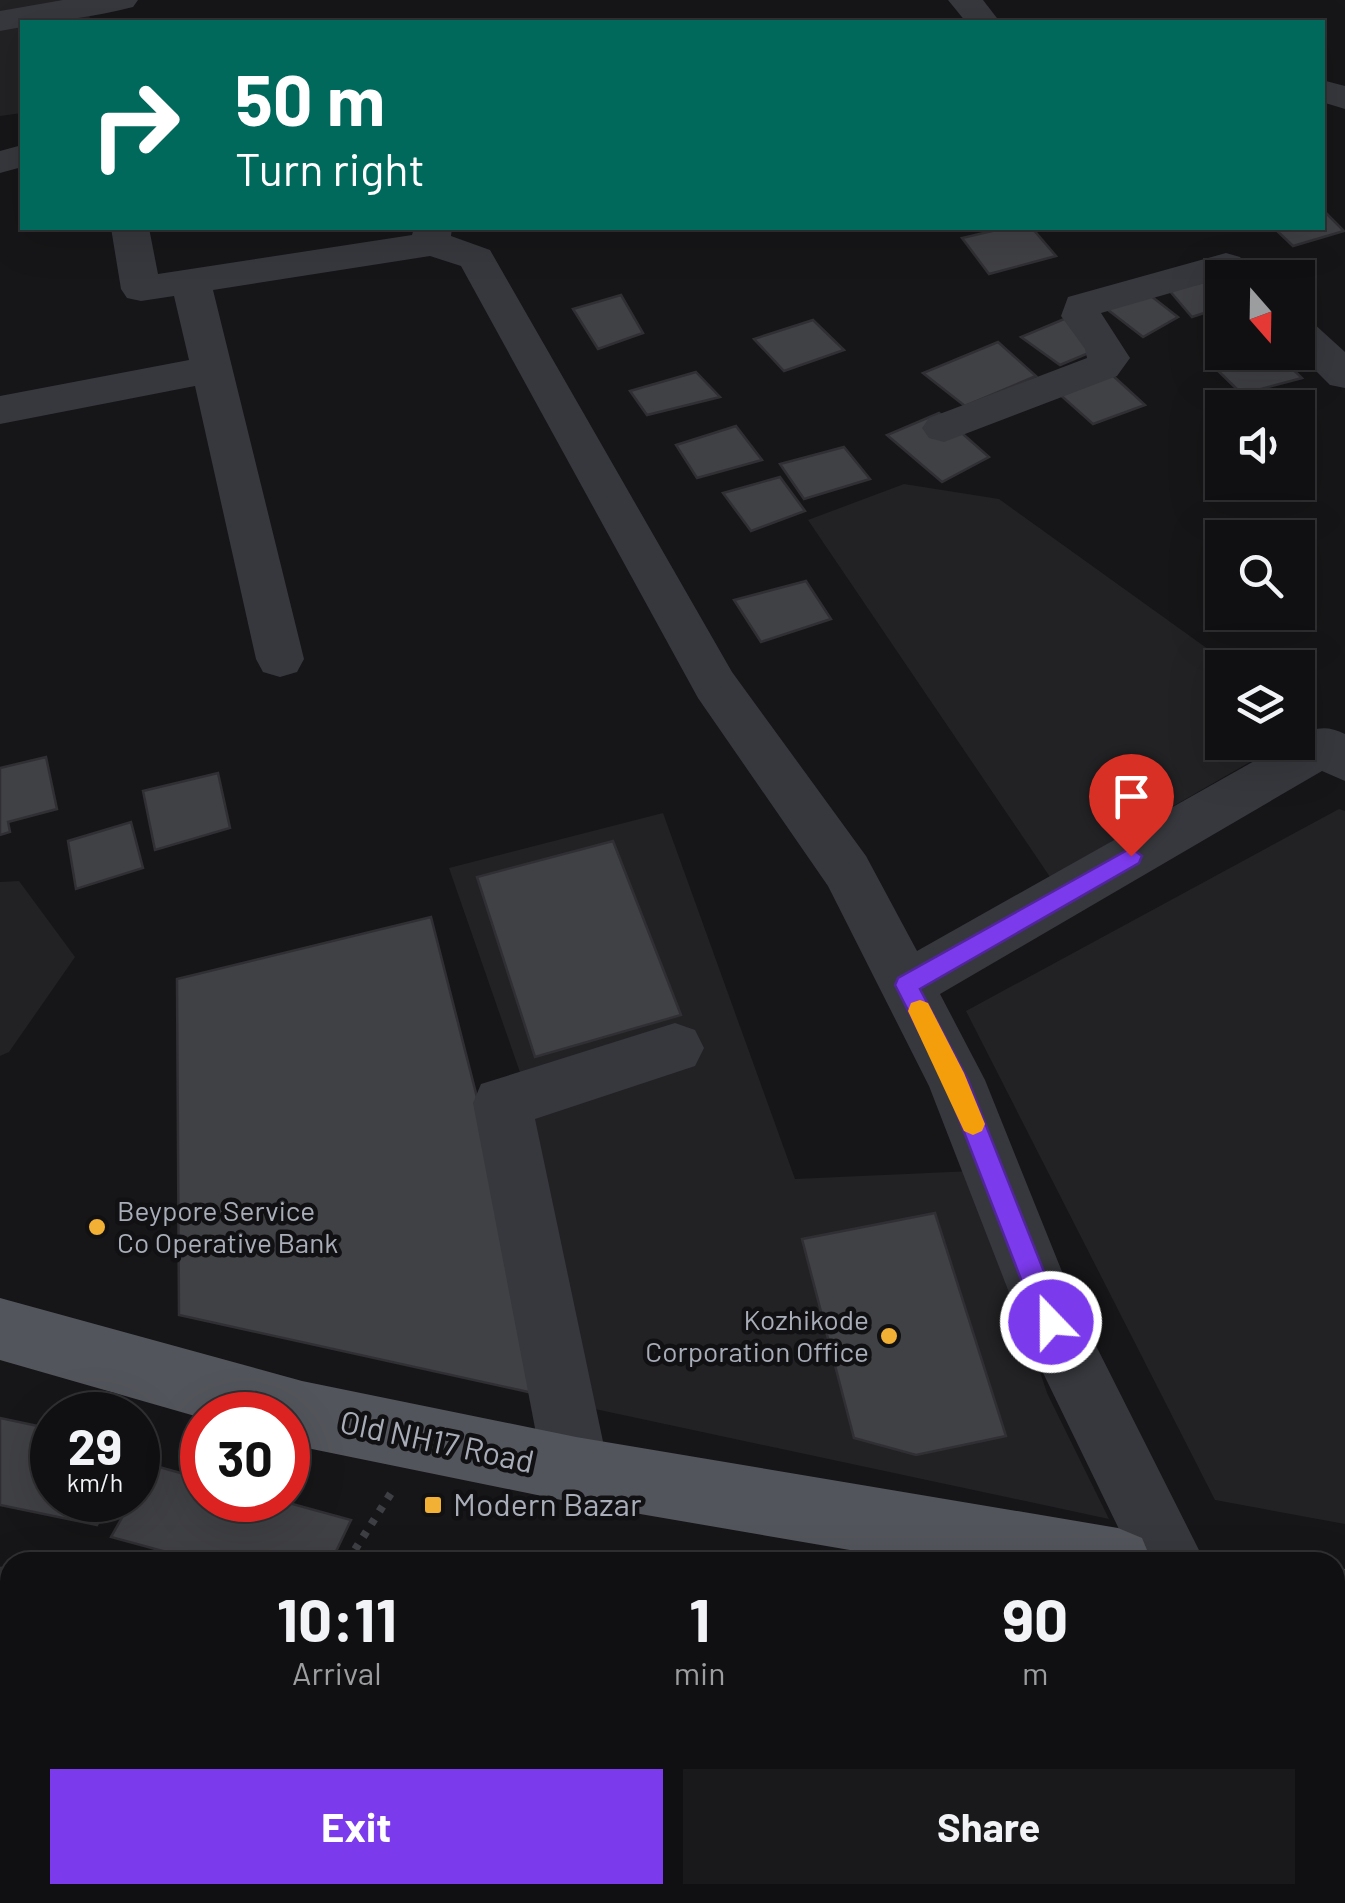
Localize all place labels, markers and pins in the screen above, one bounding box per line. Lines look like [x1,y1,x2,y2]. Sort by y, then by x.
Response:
pin [1089,754,1174,857]
place label: Beypore Service Co Operative Bank [117,1193,338,1259]
marker: Beypore Service Co Operative Bank [86,1216,108,1238]
place label: Kozhikode Corporation Office [645,1302,869,1368]
marker: Kozhikode Corporation Office [878,1325,900,1347]
place label: Modern Bazar [453,1484,642,1522]
marker: Modern Bazar [422,1494,444,1516]

